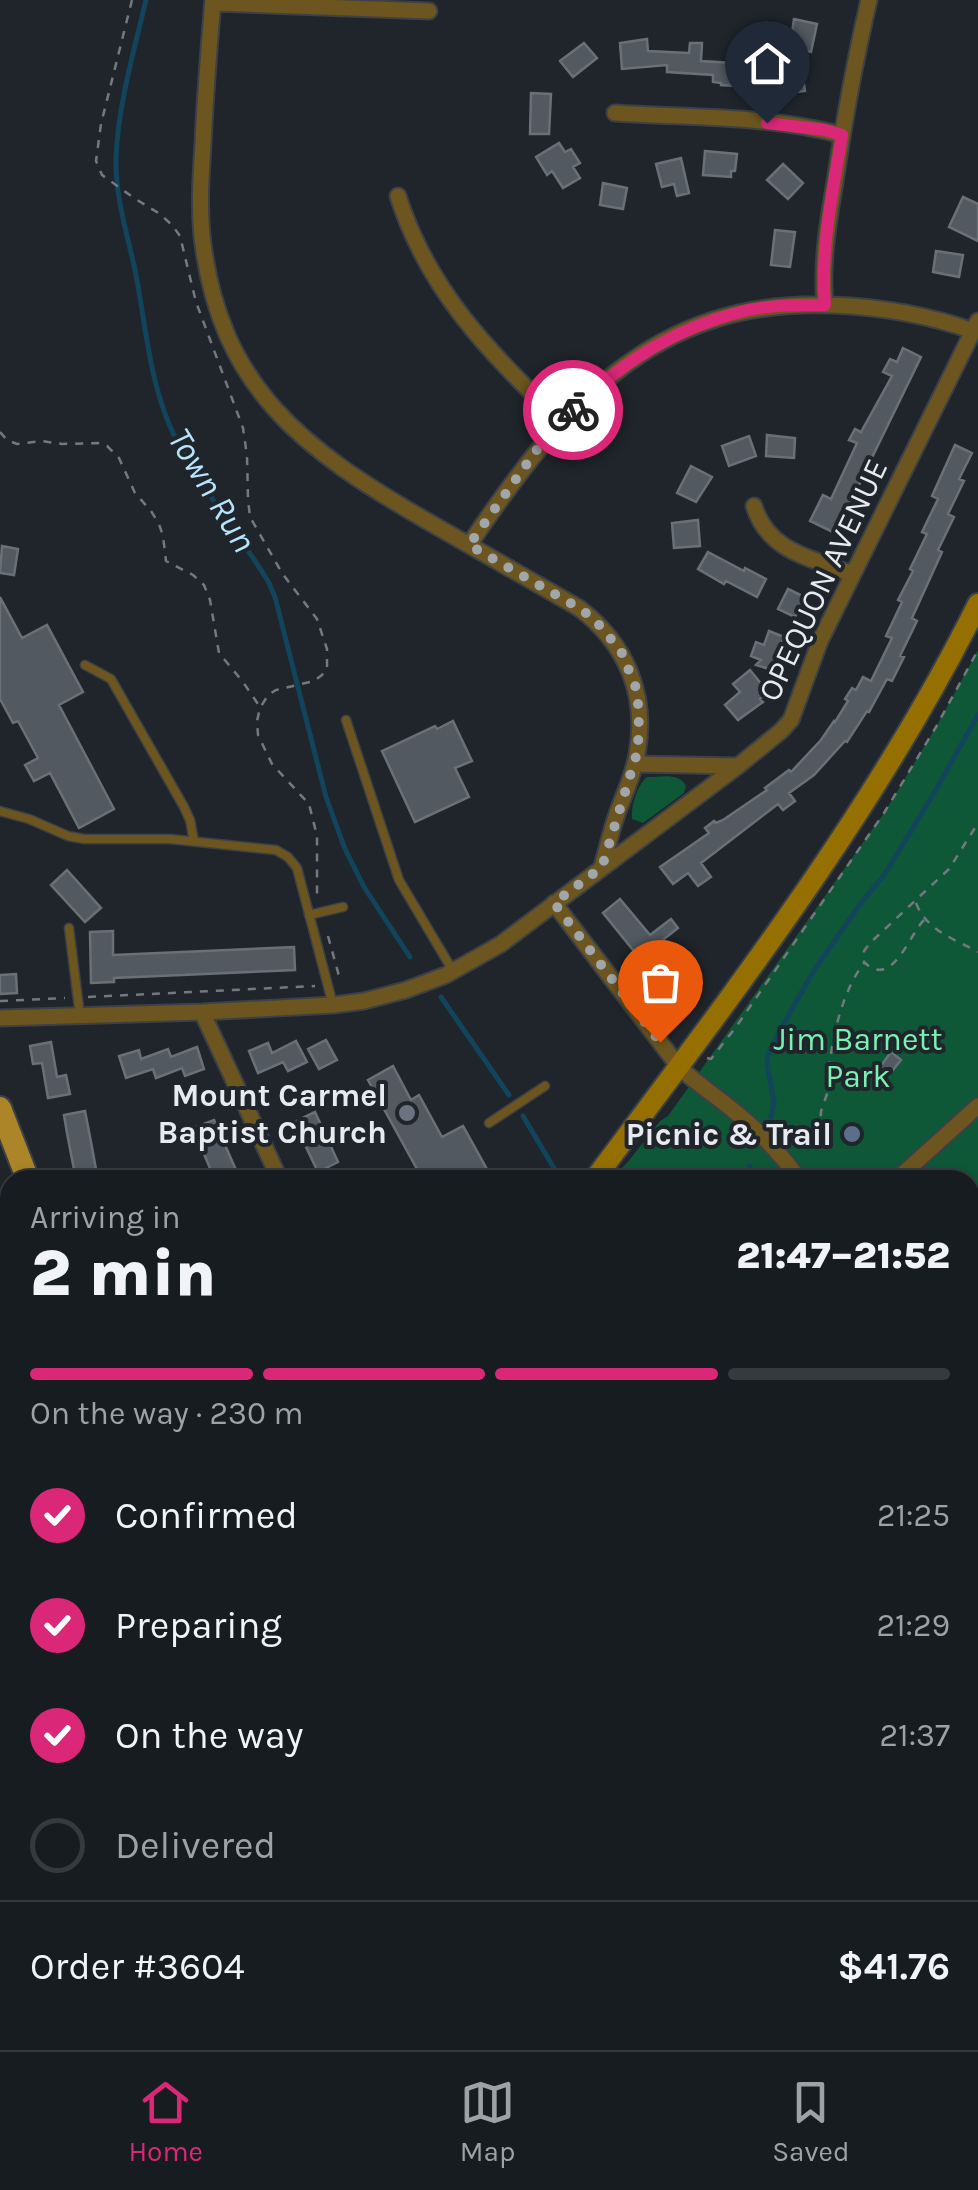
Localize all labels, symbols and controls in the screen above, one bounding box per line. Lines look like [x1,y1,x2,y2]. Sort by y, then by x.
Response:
pin [725,21,810,124]
icon: home [740,36,795,91]
courier [523,360,623,460]
icon: bike [546,383,601,438]
water label: Town Run [159,421,265,559]
street label: OPEQUON AVENUE [751,453,895,707]
pin [618,940,703,1043]
icon: bag [633,955,688,1010]
park label: Jim Barnett Park [774,1021,942,1095]
place label: Mount Carmel Baptist Church [158,1077,387,1151]
marker: Mount Carmel Baptist Church [396,1102,418,1124]
place label: Picnic & Trail [626,1116,832,1153]
marker: Picnic & Trail [841,1123,863,1145]
text: Arriving in [30,1199,181,1236]
text: 21:47–21:52 [736,1233,950,1278]
text: 2 min [30,1235,216,1311]
text: On the way · 230 m [30,1395,304,1432]
icon: check [30,1488,85,1543]
text: Confirmed [115,1493,298,1538]
text: 21:25 [877,1497,950,1534]
icon: check [30,1598,85,1653]
text: Preparing [115,1603,282,1648]
text: 21:29 [876,1607,950,1644]
icon: check [30,1708,85,1763]
text: On the way [115,1713,303,1758]
text: 21:37 [880,1717,950,1754]
text: Delivered [115,1823,276,1868]
text: Order #3604 [30,1944,245,1989]
text: $41.76 [838,1944,950,1989]
tab: Home [128,2075,203,2168]
tab: Map [460,2075,515,2168]
tab: Saved [772,2075,850,2168]

